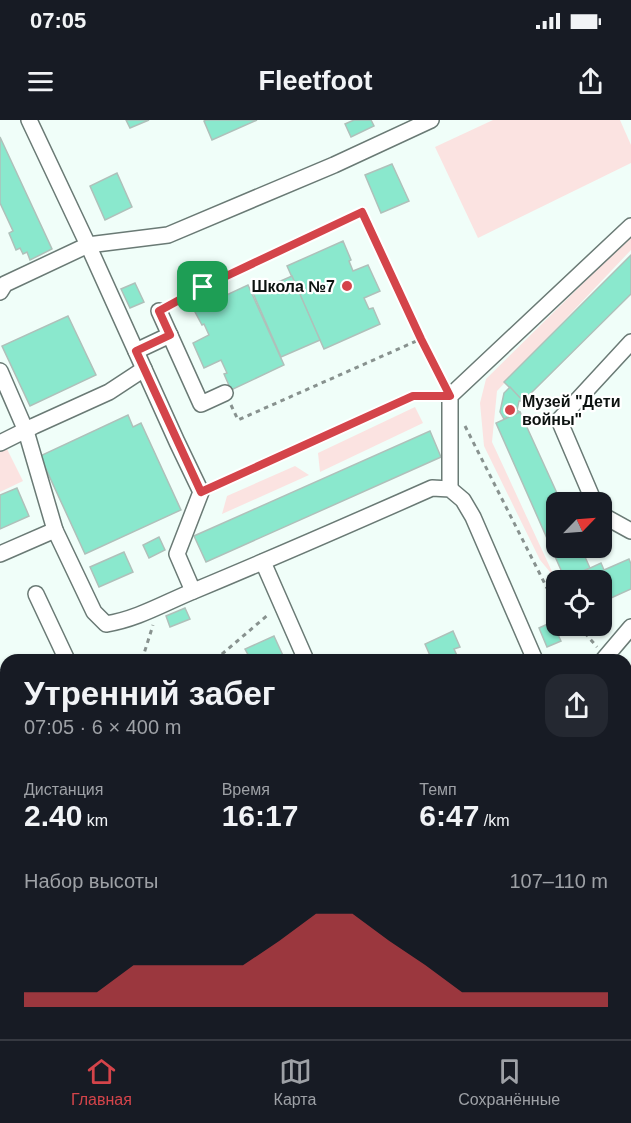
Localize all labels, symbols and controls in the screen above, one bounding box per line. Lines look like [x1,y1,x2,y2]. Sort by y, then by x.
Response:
text: 07:05 [30,8,86,33]
icon: menu [24,65,57,98]
icon: share [574,65,607,98]
text: Fleetfoot [259,66,373,96]
pin [177,261,228,312]
icon: arrive [186,270,219,303]
place label: Школа №7 [252,278,335,295]
marker: Школа №7 [340,279,354,293]
place label: Музей "Дети войны" [522,393,620,428]
marker: Музей "Дети войны" [503,403,517,417]
north arrow [546,492,612,558]
map controls [546,492,612,636]
button: locate [546,570,612,636]
button: share [545,674,608,737]
text: Утренний забег [24,675,276,712]
text: 07:05 · 6 × 400 m [24,716,181,738]
text: Дистанция [24,781,103,798]
text: Время [222,781,270,798]
text: Темп [419,781,457,798]
text: 2.40 [24,799,82,832]
text: 16:17 [222,799,298,832]
text: 6:47 [419,799,479,832]
text: km [82,812,108,829]
text: /km [479,812,510,829]
text: Набор высоты [24,870,158,892]
text: 107–110 m [509,870,608,892]
tab: Главная [71,1055,132,1109]
tab: Карта [274,1055,316,1109]
tab: Сохранённые [458,1055,560,1109]

